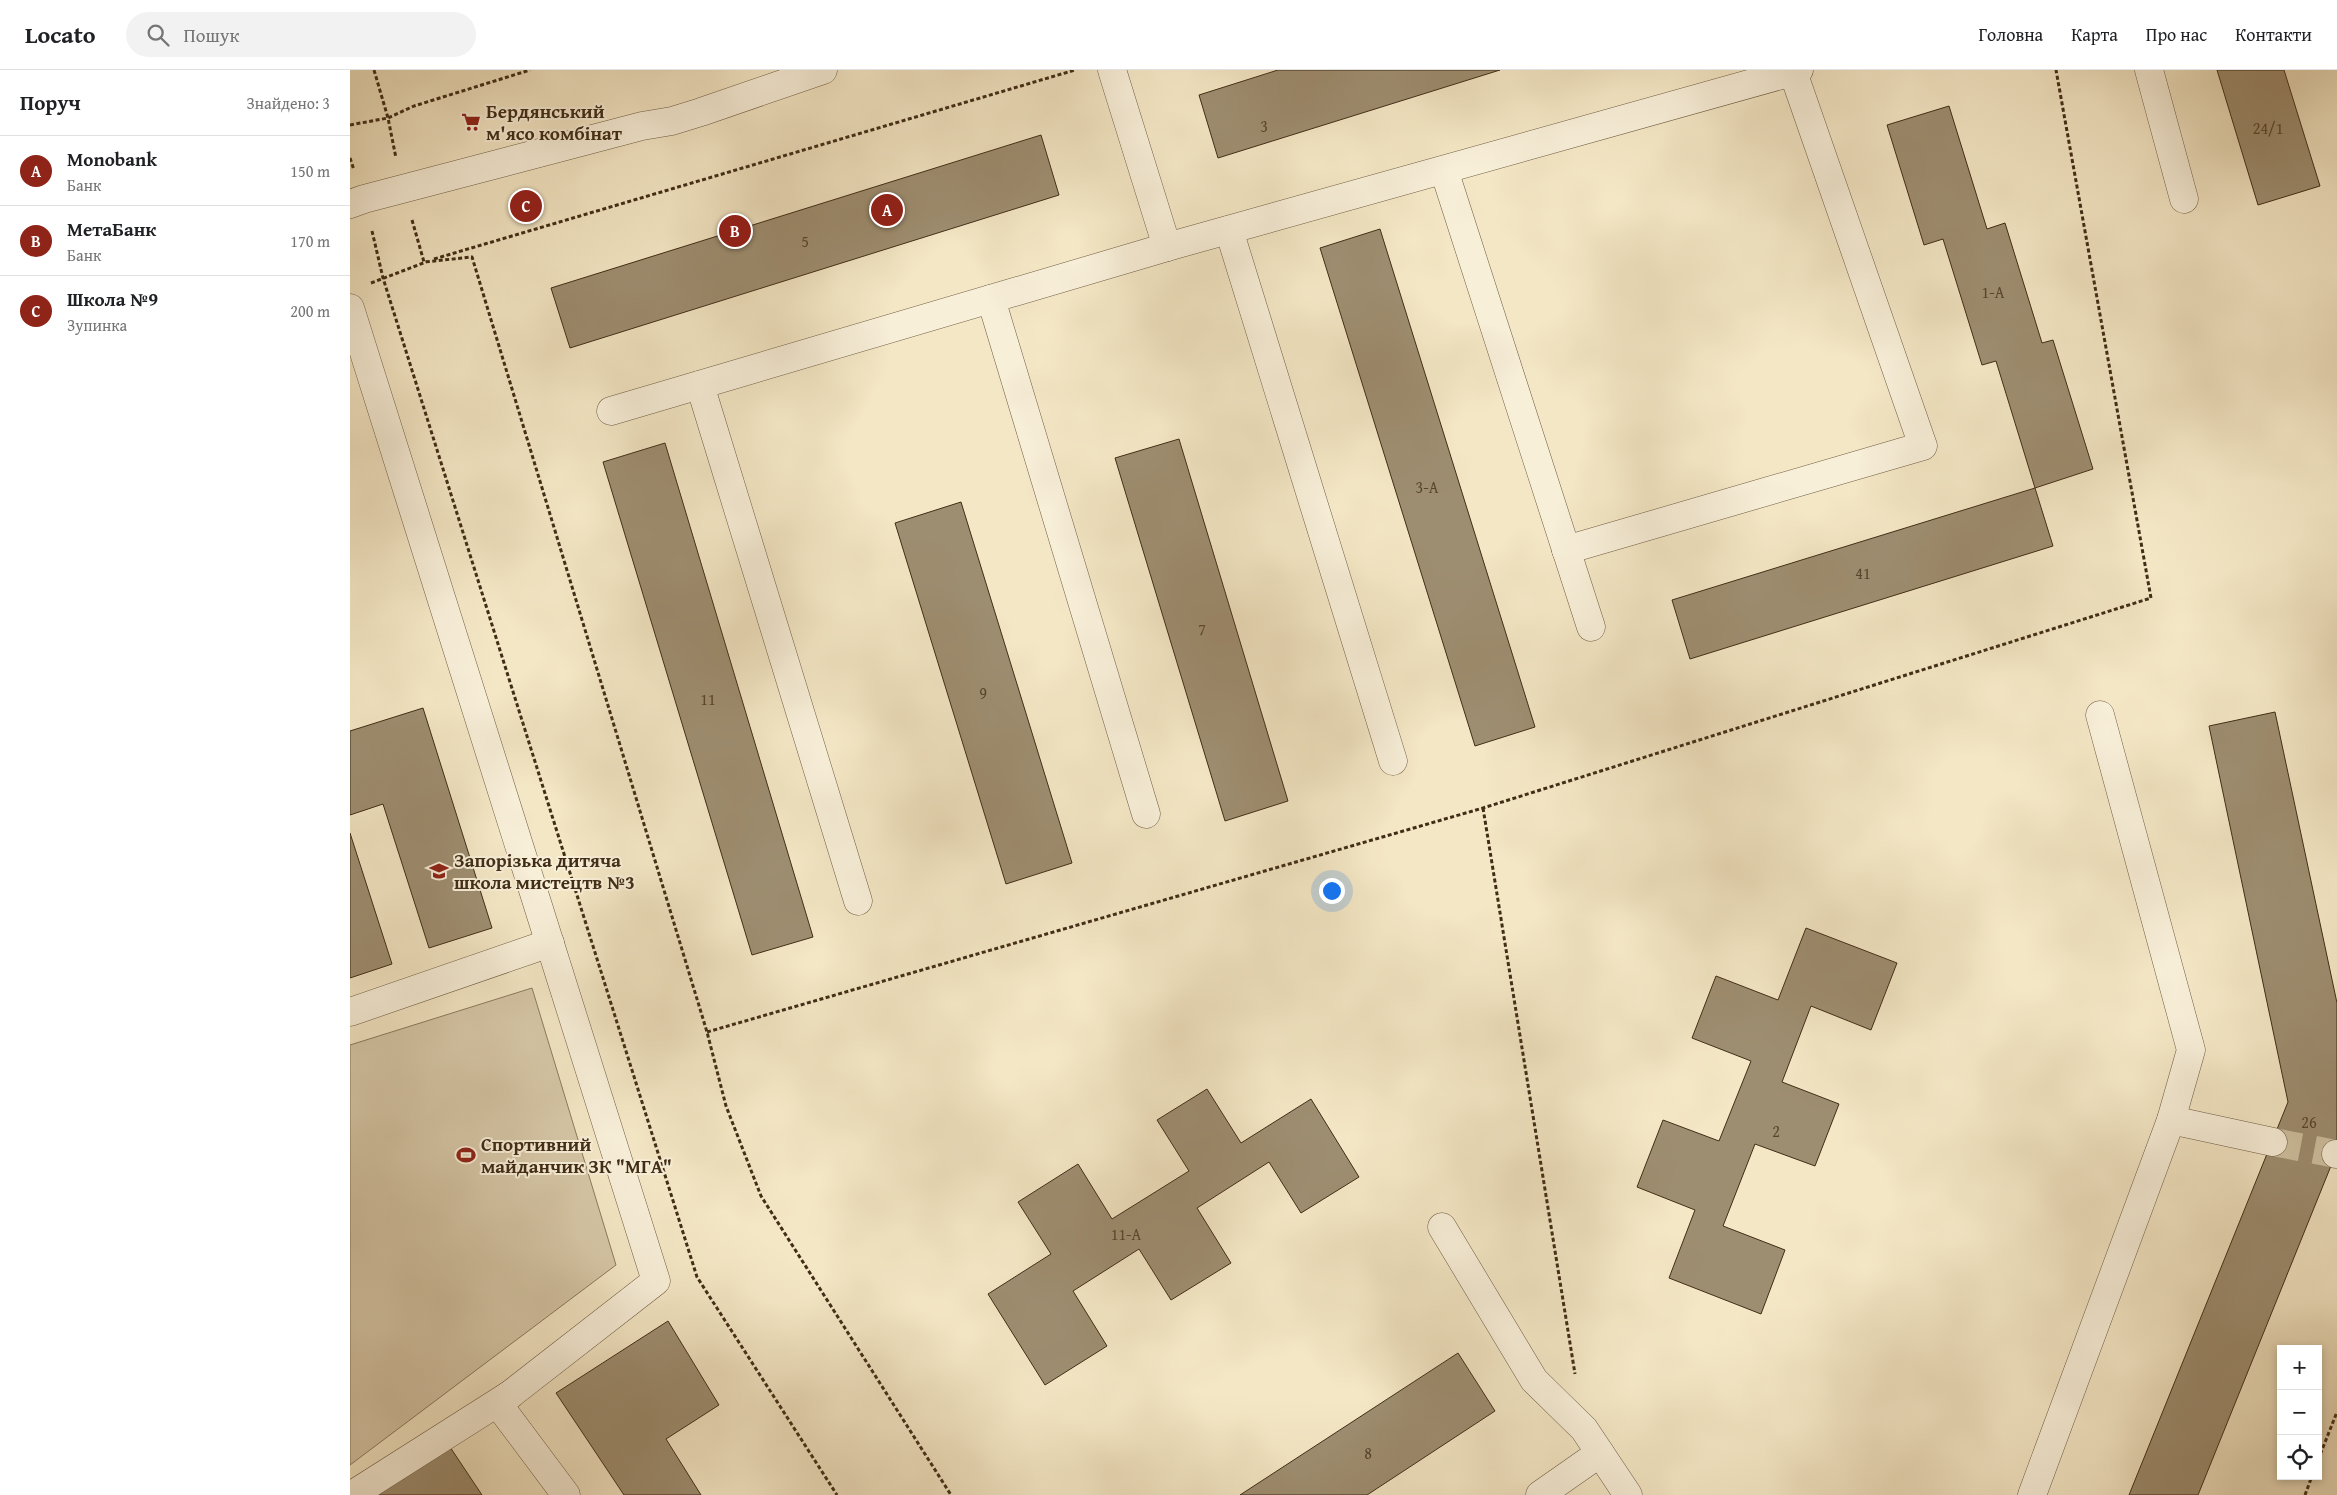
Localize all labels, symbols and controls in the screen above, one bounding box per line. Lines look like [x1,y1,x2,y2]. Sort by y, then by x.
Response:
search box [126,12,476,57]
text: Locato [25,17,96,52]
icon: search [144,21,172,49]
text: Пошук [184,21,239,49]
text: Головна [1978,21,2043,48]
text: Карта [2071,21,2118,48]
text: Про нас [2146,21,2207,48]
text: Контакти [2235,21,2312,48]
text: Поруч [20,87,81,118]
text: Знайдено: 3 [247,91,330,115]
place label: Бердянський м'ясо комбінат [486,97,623,147]
supermarket icon: Бердянський м'ясо комбінат [460,111,482,133]
house number: 3 [1260,114,1268,138]
house number: 24/1 [2253,116,2283,140]
text: Monobank [67,145,157,173]
text: A [31,159,41,183]
text: 150 m [290,159,330,183]
text: Банк [67,173,101,197]
pin: C [510,187,542,225]
pin: A [871,191,903,229]
pin: B [719,212,751,250]
text: МетаБанк [67,215,156,243]
text: B [31,229,41,253]
text: 170 m [290,229,330,253]
house number: 5 [801,229,809,253]
text: Банк [67,243,101,267]
house number: 1-А [1982,280,2005,304]
text: Школа №9 [67,285,158,313]
text: C [31,299,41,323]
text: 200 m [290,299,330,323]
text: Зупинка [67,313,127,337]
house number: 3-А [1416,475,1439,499]
house number: 41 [1855,561,1871,585]
house number: 7 [1198,617,1206,641]
house number: 9 [979,681,987,705]
house number: 11 [700,687,716,711]
place label: Запорізька дитяча школа мистецтв №3 [454,846,635,896]
school or university icon: Запорізька дитяча школа мистецтв №3 [428,860,450,882]
your location [1319,878,1345,904]
house number: 26 [2301,1110,2317,1134]
house number: 2 [1772,1119,1780,1143]
place label: Спортивний майданчик ЗК "МГА" [481,1130,672,1180]
sports icon: Спортивний майданчик ЗК "МГА" [455,1144,477,1166]
house number: 11-А [1111,1222,1142,1246]
map controls [2277,1345,2322,1480]
button: + [2277,1345,2322,1390]
button: − [2277,1390,2322,1435]
button: locate [2277,1435,2322,1480]
house number: 8 [1364,1441,1372,1465]

